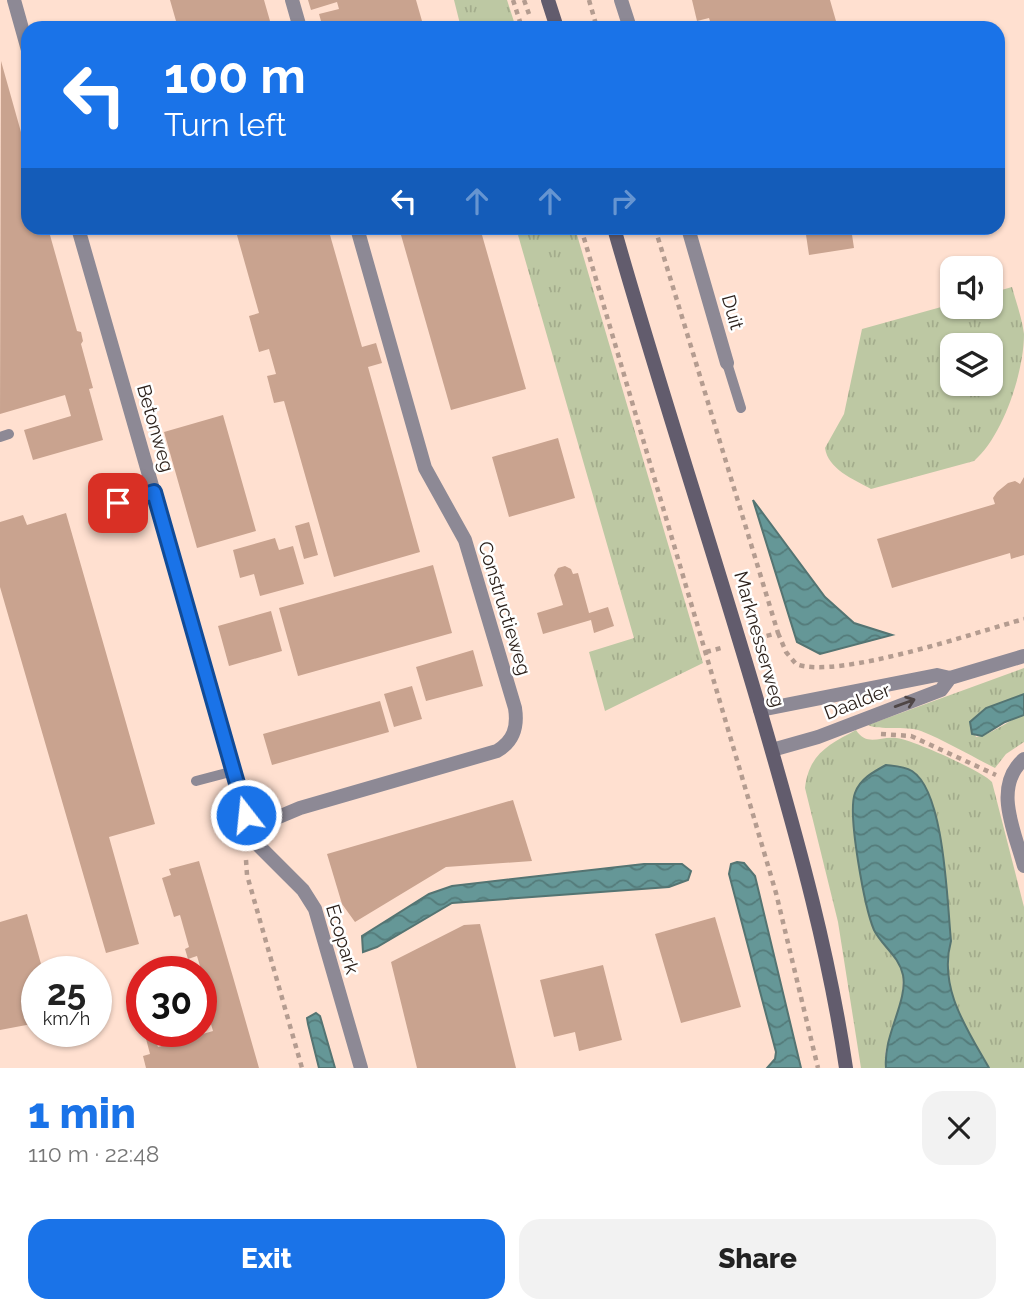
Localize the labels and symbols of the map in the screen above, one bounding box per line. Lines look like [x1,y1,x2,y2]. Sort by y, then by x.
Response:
street label: Duit [718,292,749,333]
street label: Betonweg [133,382,179,474]
pin [88,473,148,533]
street label: Constructieweg [474,538,536,678]
street label: Marknesserweg [730,569,790,709]
street label: Daalder [821,678,893,724]
one-way arrow [894,695,916,708]
position arrow [209,778,283,852]
street label: Ecopark [322,901,364,977]
speed limit sign: 30 [126,956,217,1047]

